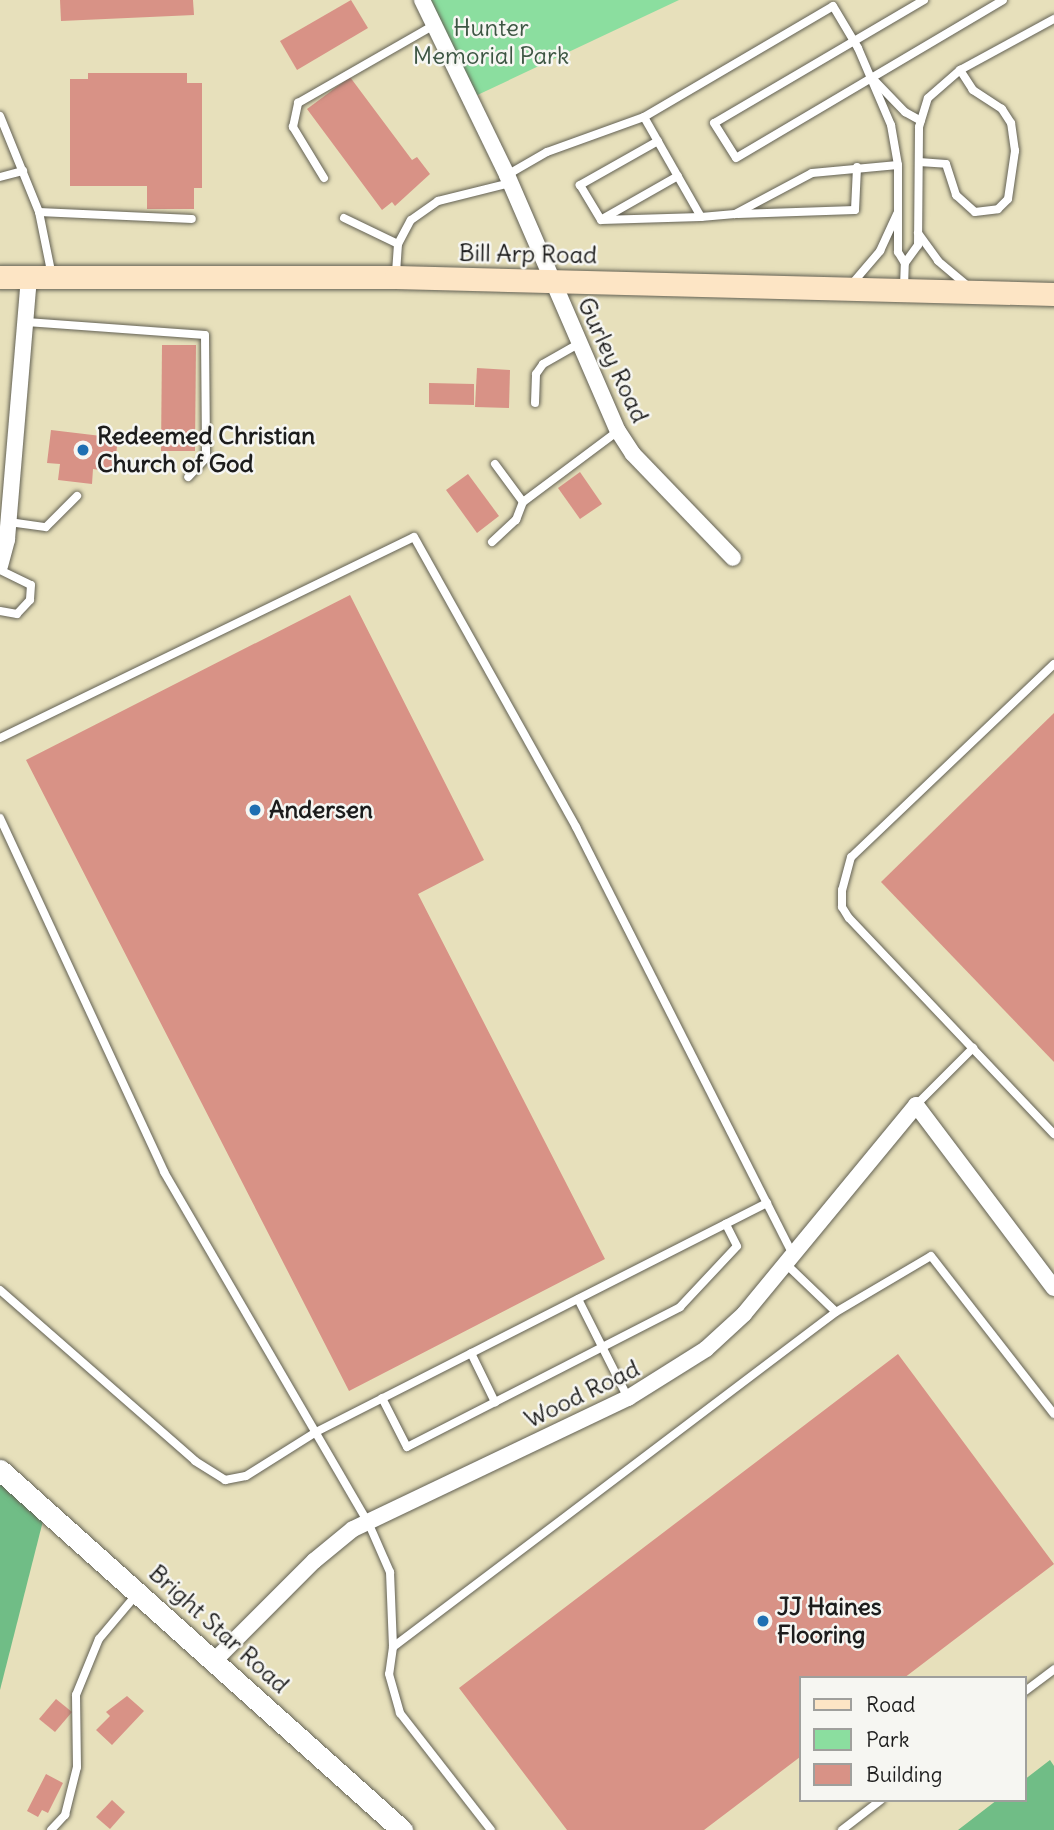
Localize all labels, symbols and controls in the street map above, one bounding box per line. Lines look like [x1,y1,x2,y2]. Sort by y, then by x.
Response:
park label: Hunter Memorial Park [413,14,569,70]
street label: Bill Arp Road [459,238,597,270]
street label: Gurley Road [571,293,655,427]
place label: Redeemed Christian Church of God [97,422,315,478]
marker: Redeemed Christian Church of God [75,442,91,458]
place label: Andersen [269,796,373,824]
marker: Andersen [247,802,263,818]
street label: Wood Road [520,1354,644,1434]
street label: Bright Star Road [143,1559,295,1699]
place label: JJ Haines Flooring [777,1593,882,1649]
marker: JJ Haines Flooring [755,1613,771,1629]
legend [799,1676,1026,1802]
text: Road [866,1691,915,1718]
text: Park [866,1726,909,1753]
text: Building [866,1761,942,1788]

